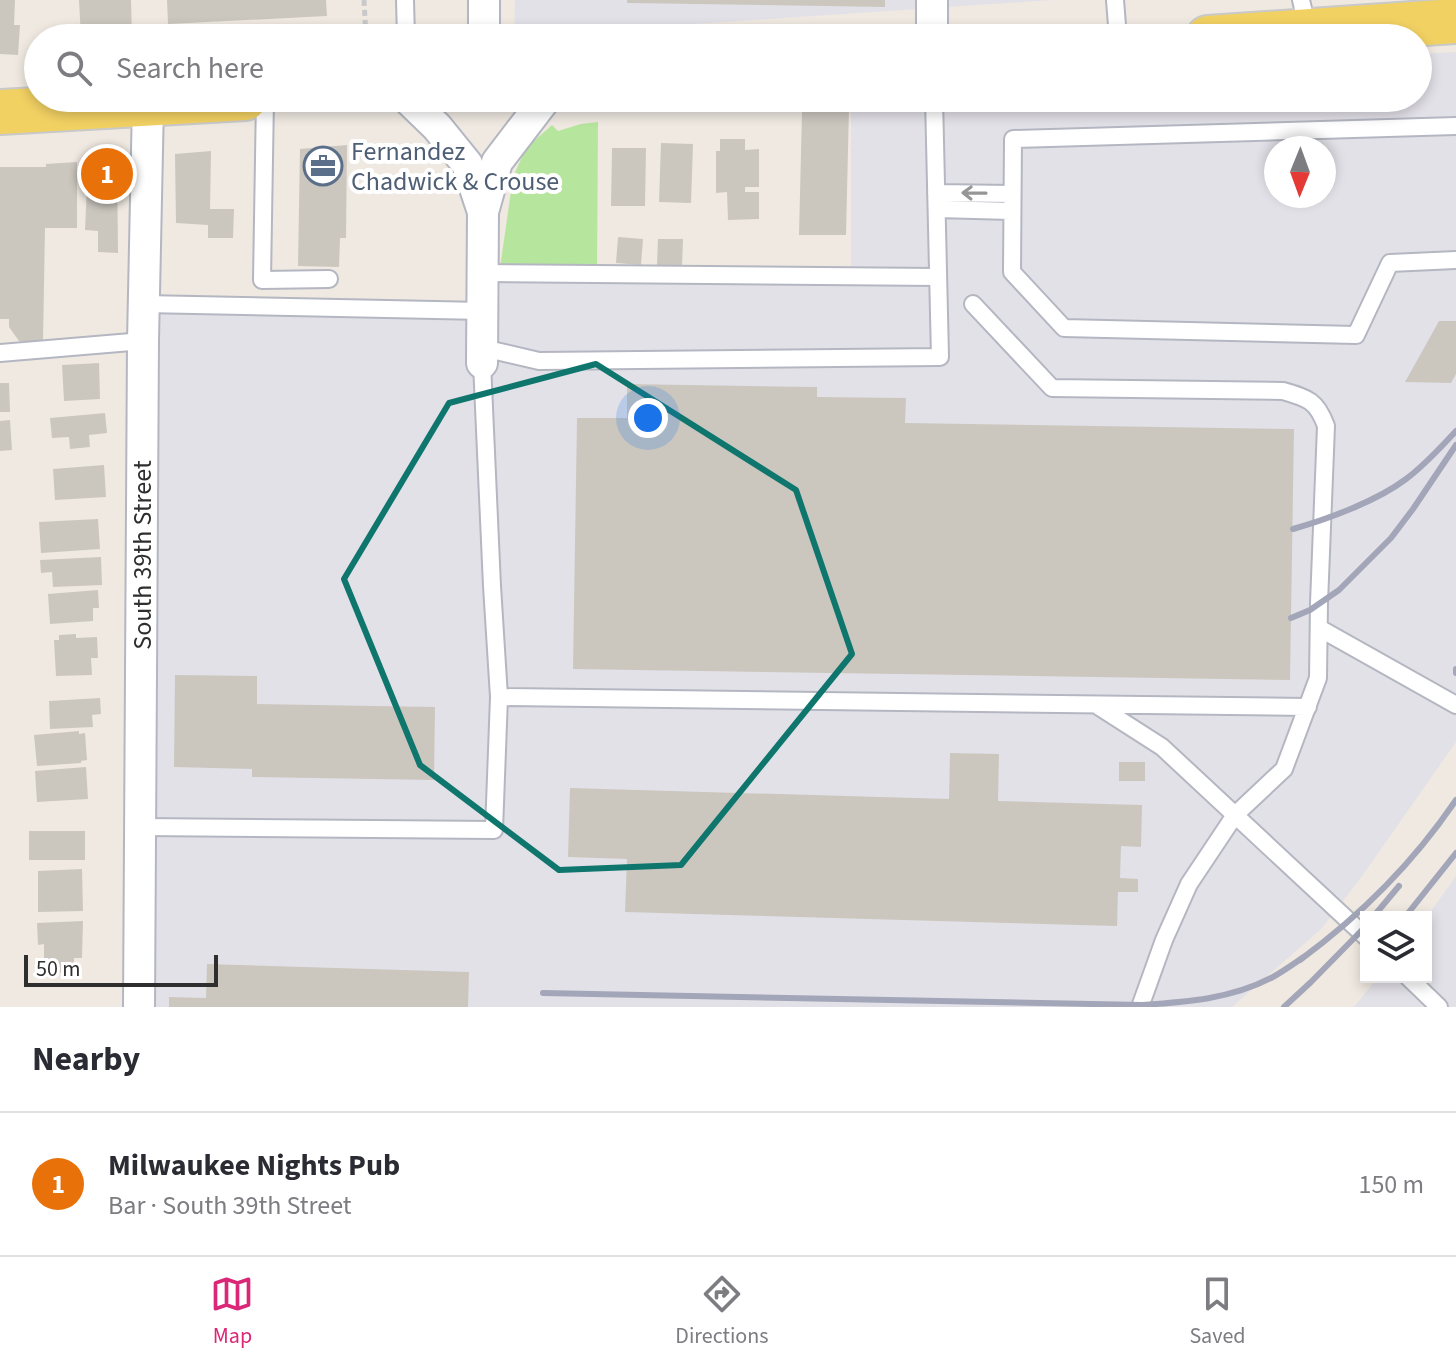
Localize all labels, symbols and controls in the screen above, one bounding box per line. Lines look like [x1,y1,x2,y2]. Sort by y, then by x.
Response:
search box [24,24,1432,112]
icon: search [52,46,96,90]
text: Search here [116,47,264,90]
place label: Fernandez Chadwick & Crouse [351,133,559,200]
north arrow [1264,136,1336,208]
pin: 1 [81,144,133,204]
office icon: Fernandez Chadwick & Crouse [302,145,344,187]
one-way arrow [961,185,988,201]
your location [628,398,668,438]
street label: South 39th Street [124,460,161,650]
map controls [1360,911,1432,983]
button: layers [1360,911,1432,983]
scale bar [24,951,218,987]
text: 50 m [36,953,81,985]
text: Nearby [32,1035,140,1084]
text: Milwaukee Nights Pub [108,1144,400,1187]
text: 1 [51,1166,65,1203]
text: 150 m [1358,1166,1424,1203]
text: Bar · South 39th Street [108,1187,352,1224]
tab: Map [210,1272,254,1352]
tab: Directions [675,1272,768,1352]
tab: Saved [1189,1272,1246,1352]

